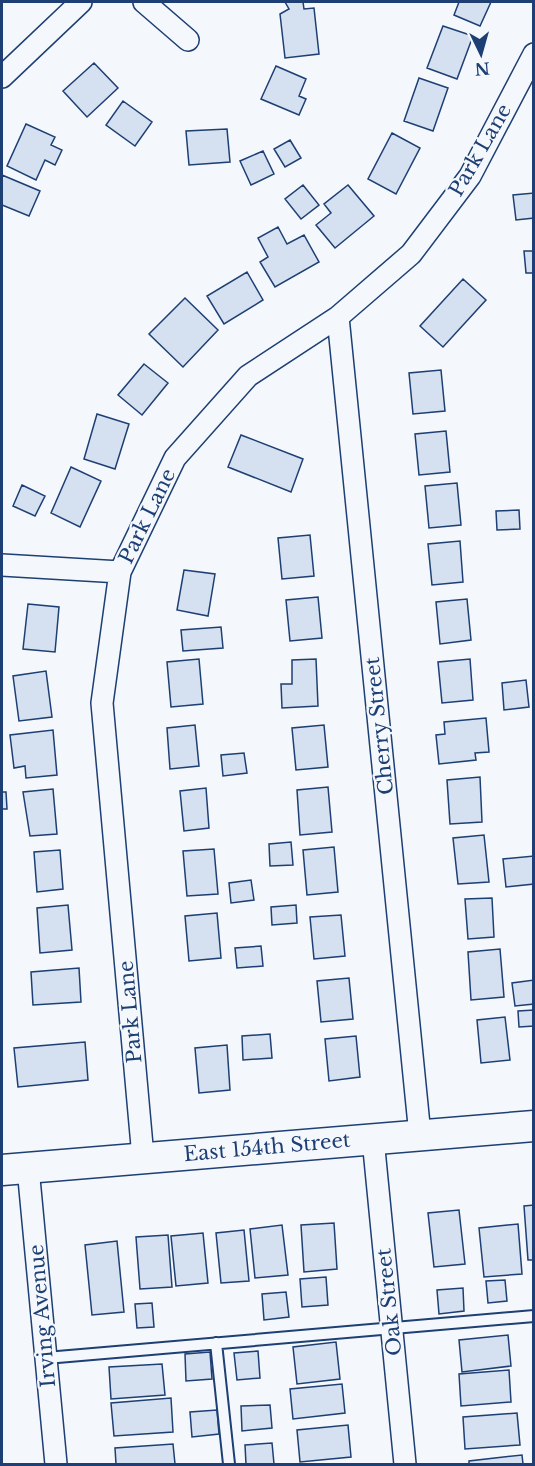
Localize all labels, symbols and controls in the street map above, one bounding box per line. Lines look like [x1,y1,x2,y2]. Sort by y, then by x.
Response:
north arrow [451,24,511,84]
text: N [474,58,491,80]
street label: Park Lane [444,100,516,200]
street label: Park Lane [114,465,180,567]
street label: Cherry Street [360,655,398,796]
street label: Park Lane [114,960,146,1064]
street label: East 154th Street [183,1128,352,1166]
street label: Irving Avenue [24,1243,60,1389]
street label: Oak Street [371,1247,407,1357]

